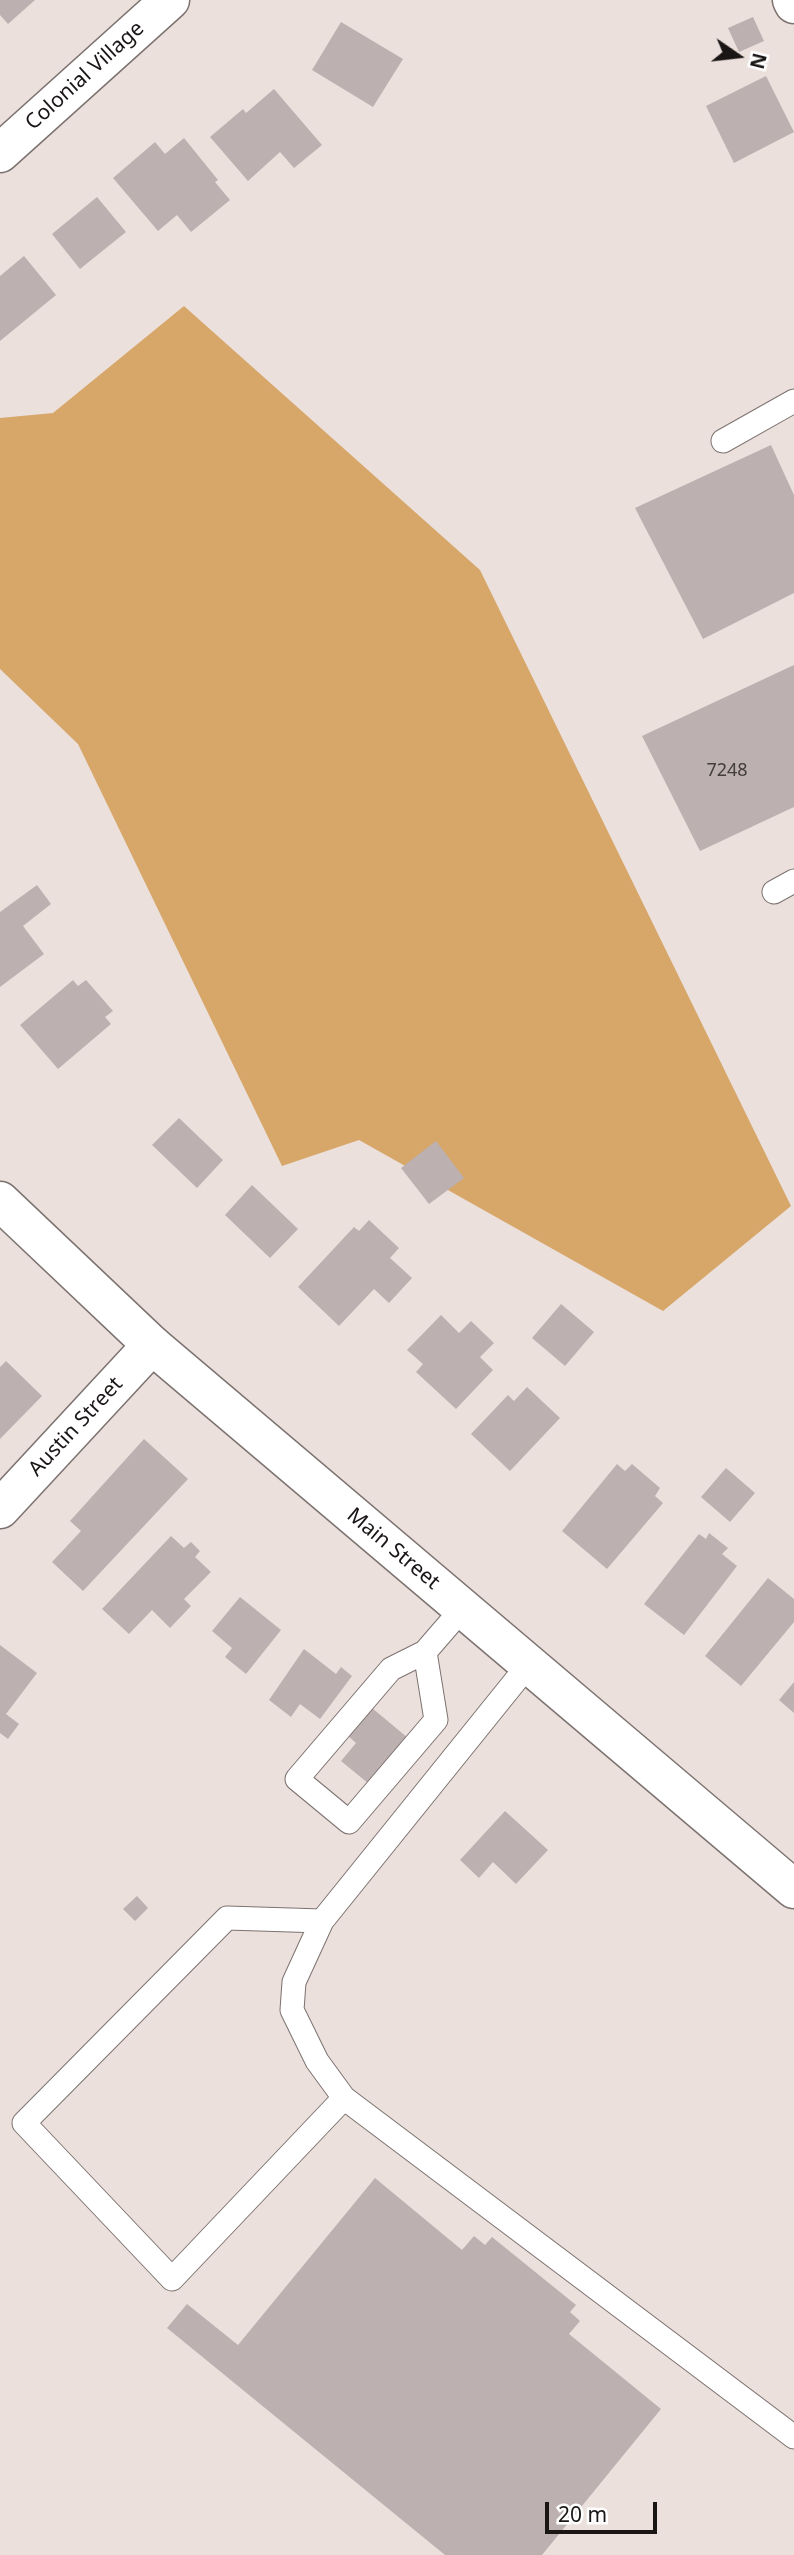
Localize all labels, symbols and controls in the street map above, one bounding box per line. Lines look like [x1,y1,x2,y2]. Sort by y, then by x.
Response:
street label: Colonial Village [21,16,149,136]
north arrow [703,21,773,91]
text: N [744,50,773,72]
house number: 7248 [706,760,748,782]
street label: Austin Street [24,1372,128,1482]
street label: Main Street [341,1503,445,1595]
scale bar [549,2488,661,2532]
text: 20 m [558,2500,607,2528]

